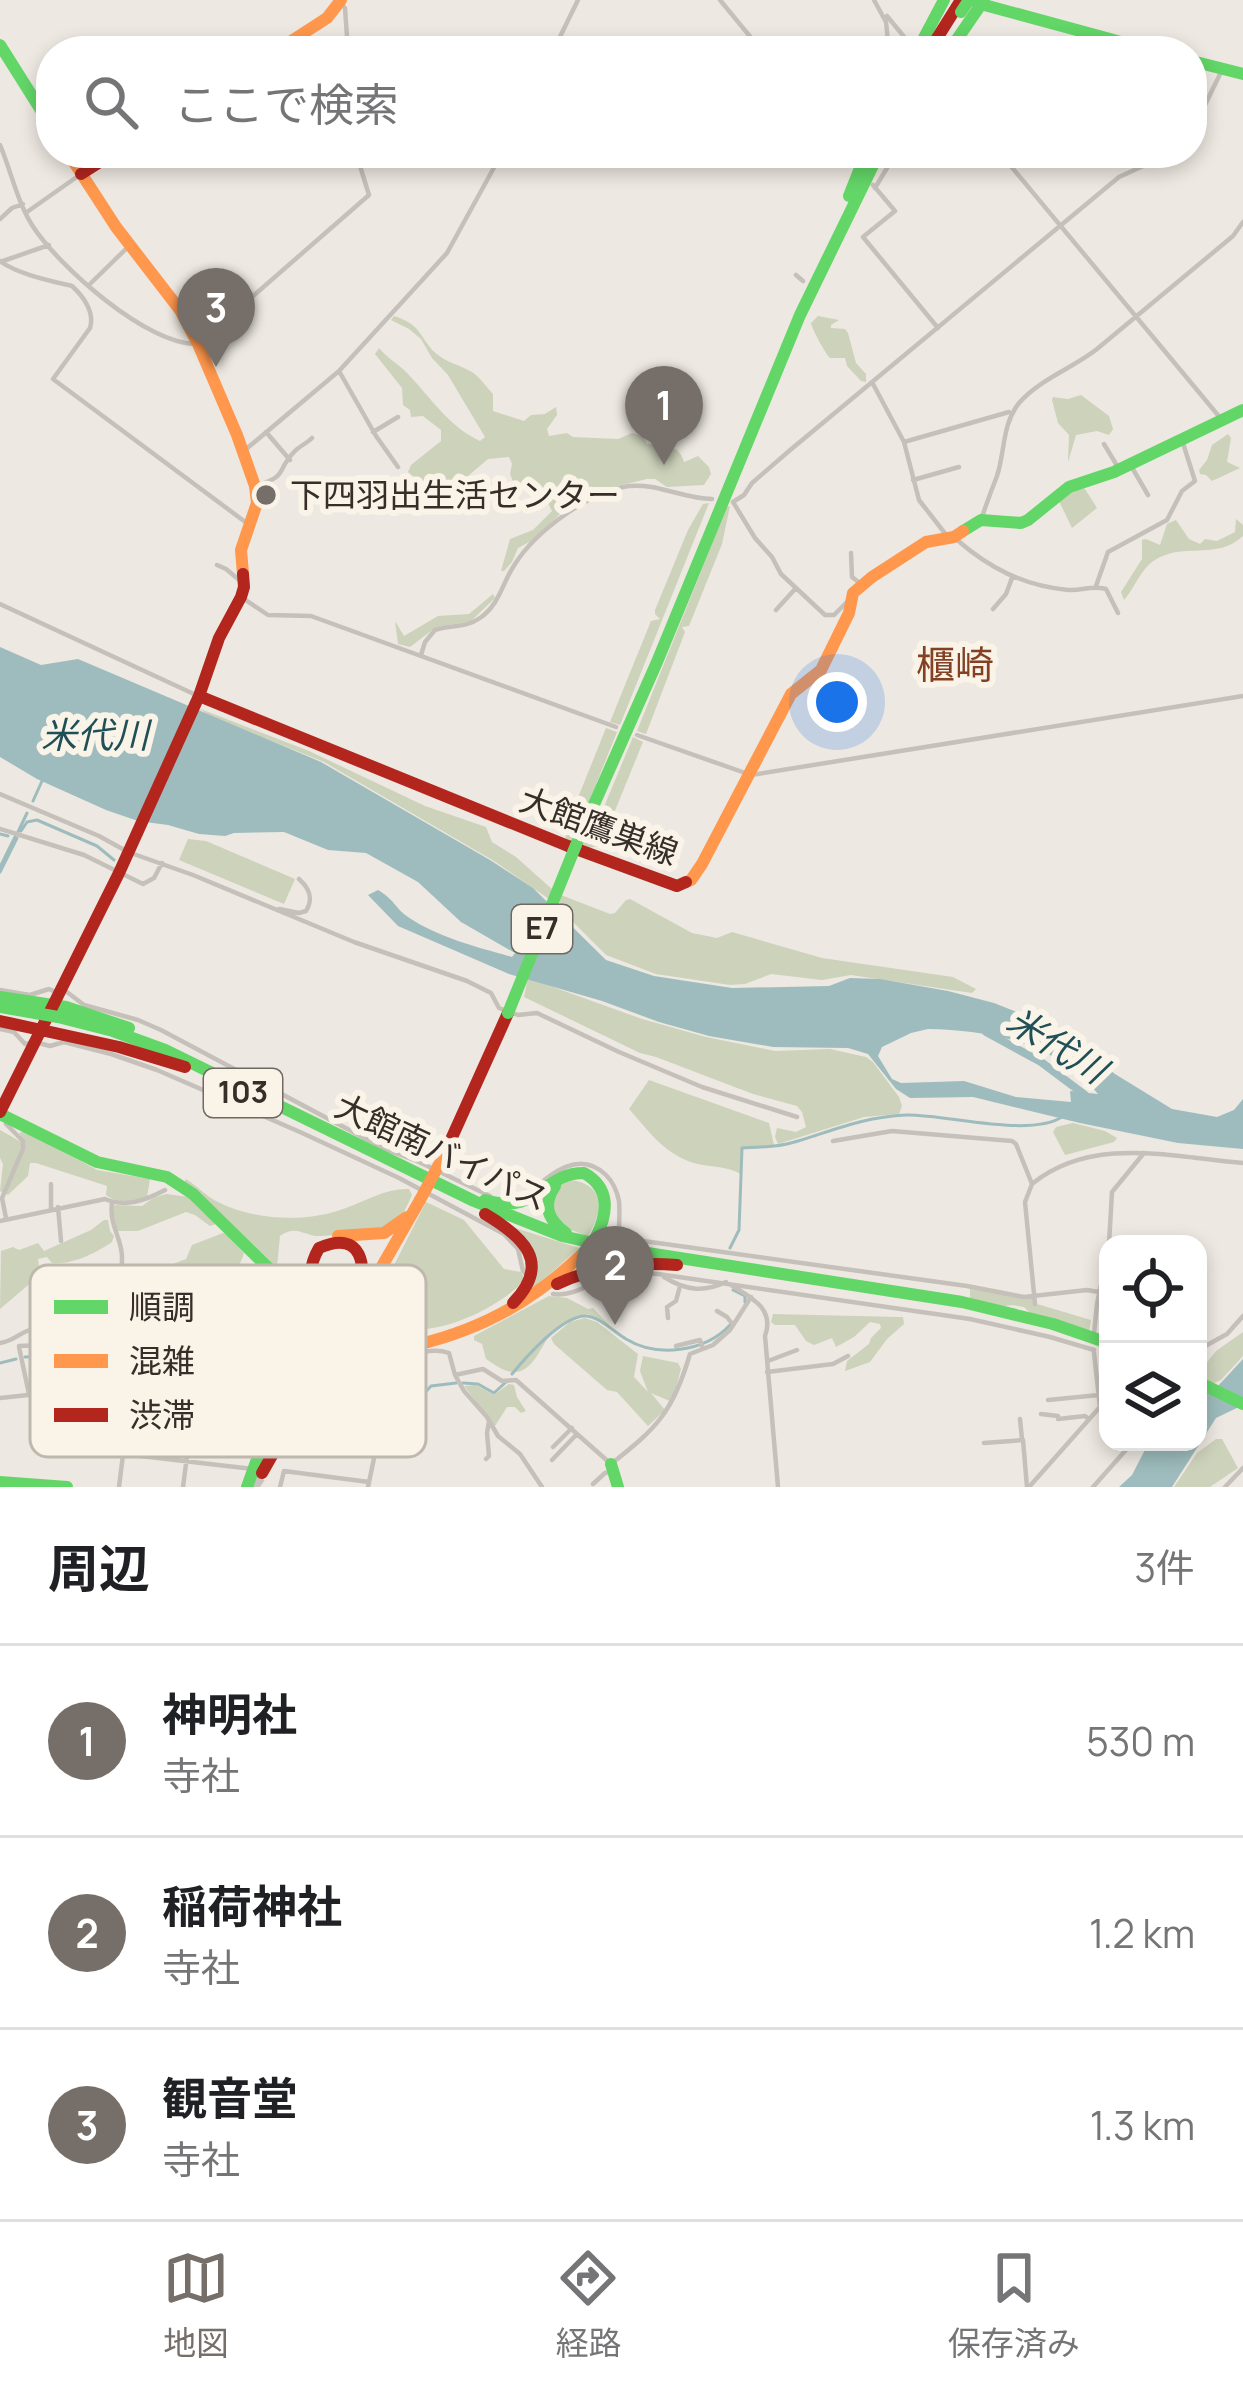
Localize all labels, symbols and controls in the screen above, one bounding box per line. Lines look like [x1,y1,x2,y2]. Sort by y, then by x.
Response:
search box [36,36,1207,168]
icon: search [78,69,144,135]
text: ここで検索 [174,73,399,135]
pin: 3 [177,268,255,367]
pin: 1 [625,366,703,465]
place label: 下四羽出生活センター [290,472,620,517]
marker: 下四羽出生活センター [253,482,279,508]
district label: 櫃崎 [916,637,994,691]
your location [807,672,867,732]
water label: 米代川 [41,710,153,759]
street label: 大館鷹巣線 [514,776,684,875]
road number: E7 [512,905,572,953]
water label: 米代川 [998,995,1119,1096]
road number: 103 [204,1069,282,1117]
street label: 大館南バイパス [328,1082,556,1221]
pin: 2 [576,1226,654,1325]
map controls [1099,1235,1207,1451]
button: locate [1099,1235,1207,1343]
legend [30,1265,426,1457]
text: 順調 [129,1284,195,1329]
text: 混雑 [129,1338,195,1383]
button: layers [1099,1343,1207,1451]
text: 渋滞 [129,1392,195,1437]
text: 周辺 [48,1533,150,1602]
text: 3件 [1134,1540,1195,1594]
text: 神明社 [162,1683,297,1745]
text: 1 [78,1714,96,1768]
text: 530 m [1086,1714,1195,1768]
text: 寺社 [162,1748,240,1802]
text: 稲荷神社 [162,1875,342,1937]
text: 2 [75,1906,99,1960]
text: 1.2 km [1089,1906,1195,1960]
text: 寺社 [162,1940,240,1994]
text: 観音堂 [162,2067,297,2129]
text: 3 [76,2098,98,2152]
text: 1.3 km [1090,2098,1195,2152]
text: 寺社 [162,2132,240,2186]
tab: 地図 [163,2245,229,2365]
tab: 経路 [555,2245,621,2365]
tab: 保存済み [948,2245,1080,2365]

